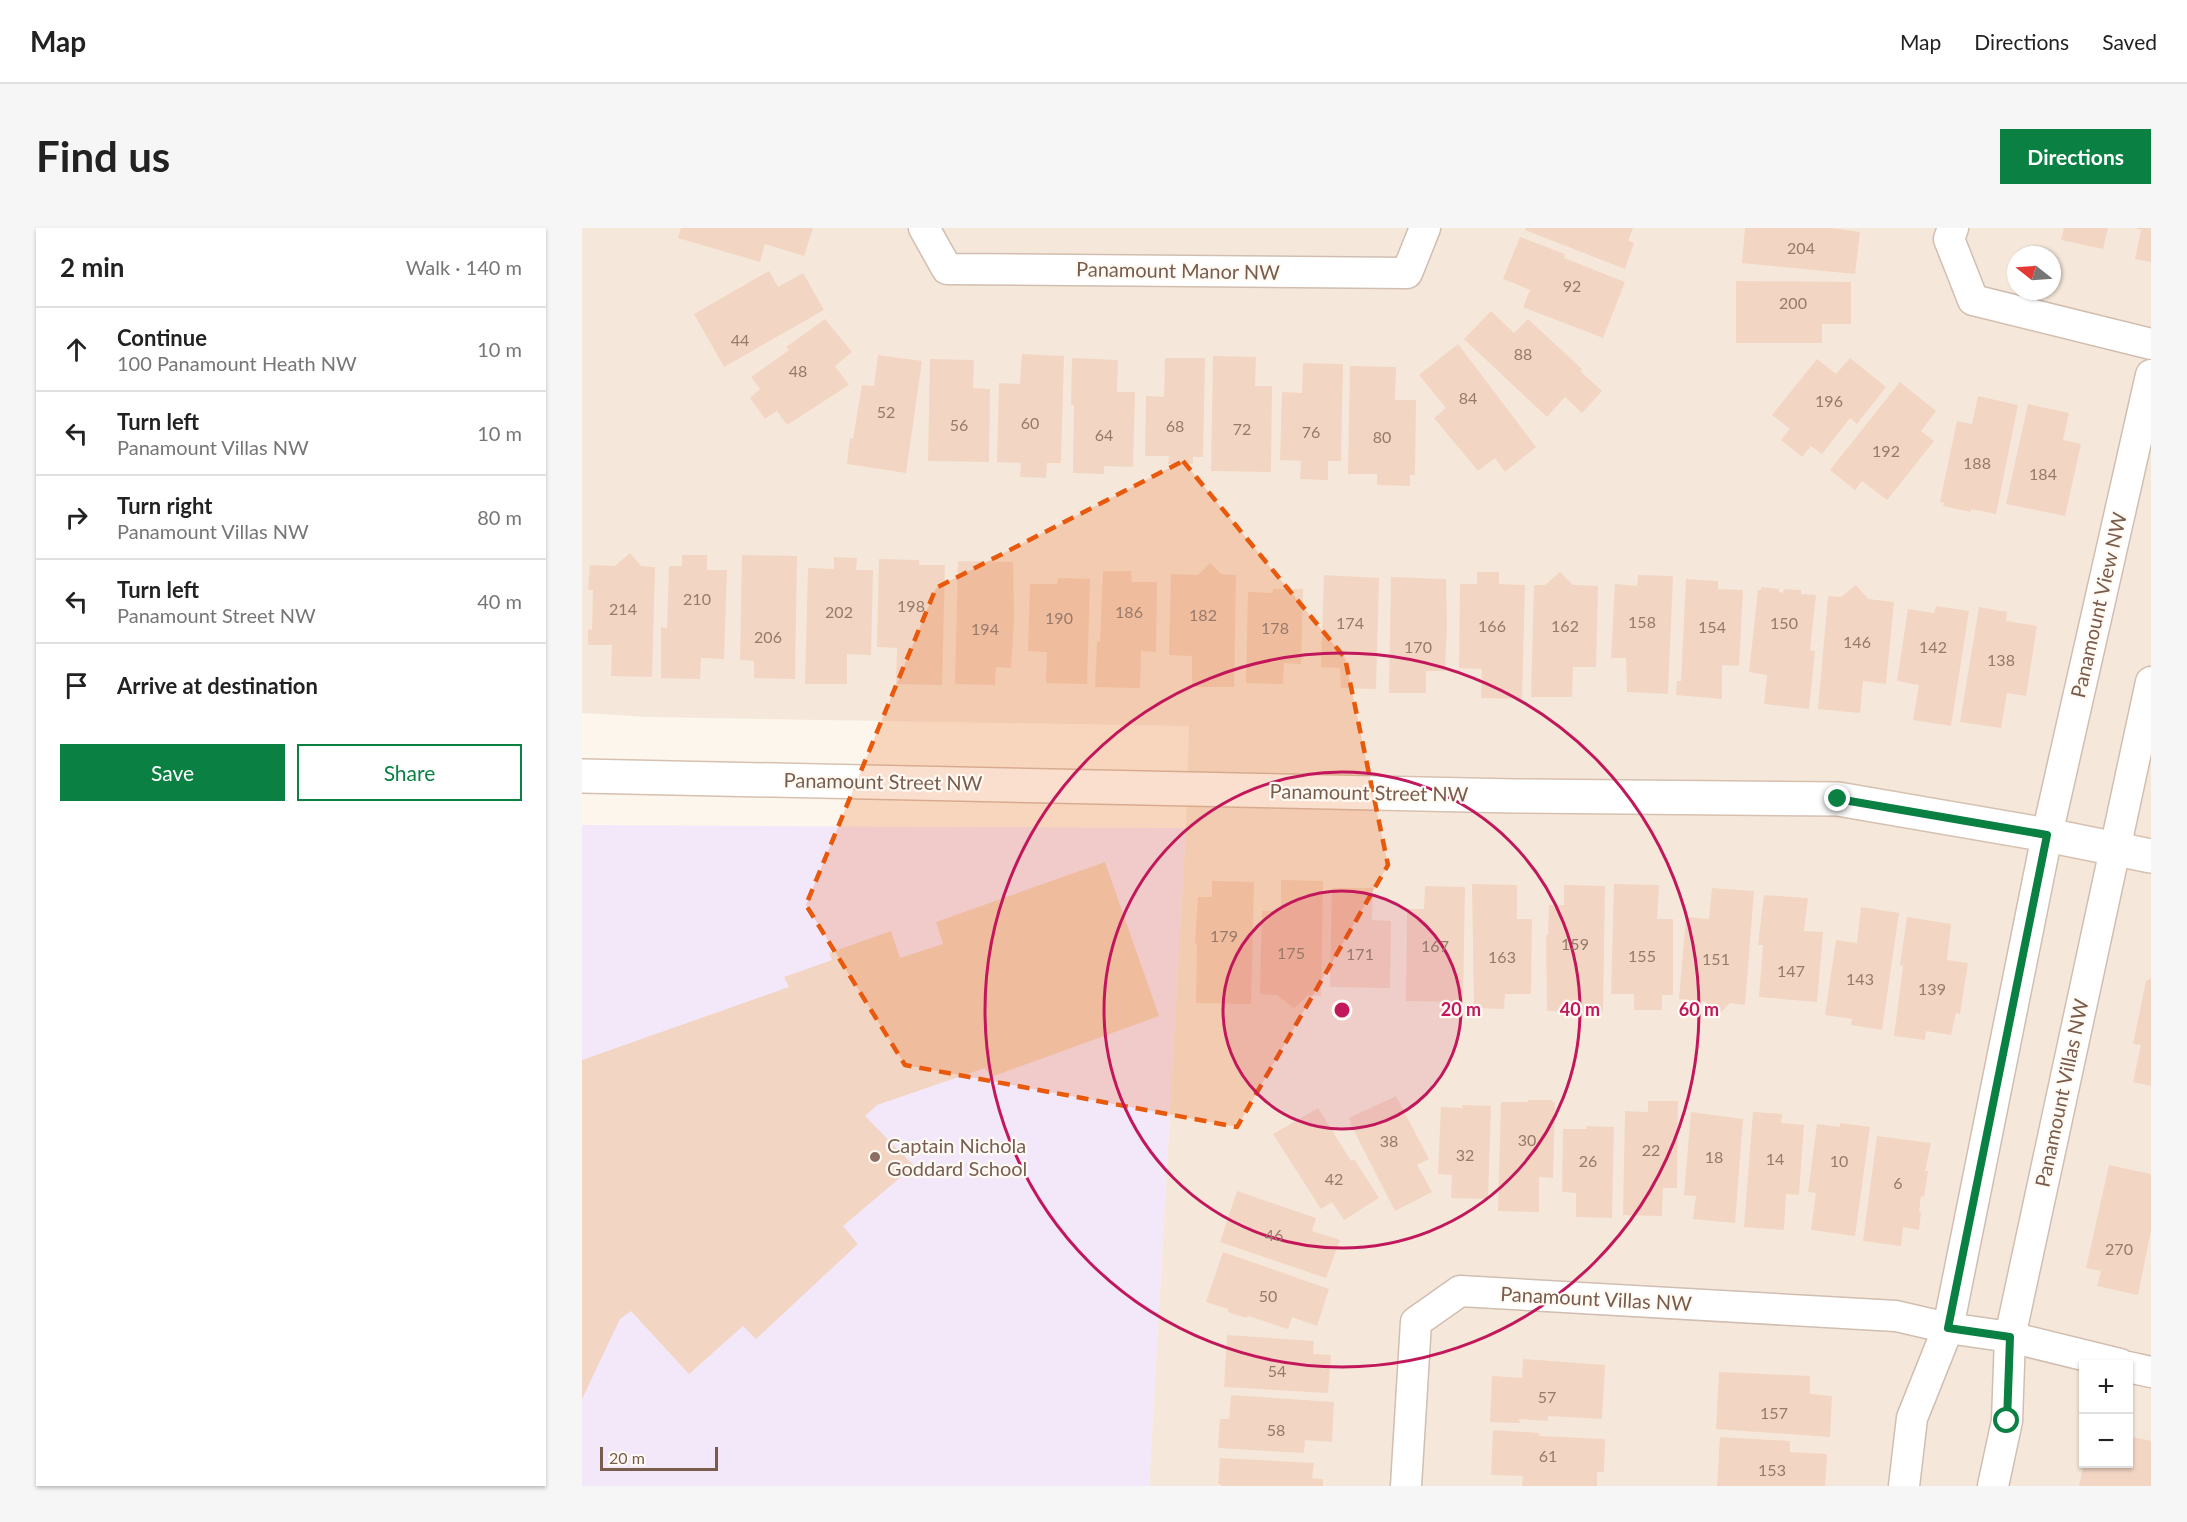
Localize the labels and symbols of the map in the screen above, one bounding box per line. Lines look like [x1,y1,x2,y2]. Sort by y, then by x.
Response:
house number: 204 [1787,238,1815,257]
north arrow [2007,246,2061,300]
street label: Panamount Manor NW [1076,256,1280,284]
house number: 92 [1563,276,1581,295]
house number: 200 [1779,293,1807,312]
house number: 44 [731,330,749,349]
house number: 88 [1514,344,1532,363]
house number: 48 [789,361,807,380]
house number: 84 [1459,388,1477,407]
house number: 196 [1815,391,1843,410]
house number: 52 [877,402,895,421]
house number: 60 [1021,413,1039,432]
house number: 56 [950,415,968,434]
house number: 68 [1166,416,1184,435]
house number: 72 [1233,419,1251,438]
house number: 76 [1302,422,1320,441]
house number: 64 [1095,425,1113,444]
house number: 80 [1373,427,1391,446]
house number: 192 [1872,441,1900,460]
house number: 188 [1963,453,1991,472]
house number: 184 [2029,464,2057,483]
street label: Panamount View NW [2065,509,2131,700]
house number: 210 [683,589,711,608]
house number: 198 [897,596,925,615]
house number: 214 [609,599,637,618]
house number: 202 [825,602,853,621]
house number: 186 [1115,602,1143,621]
house number: 182 [1189,605,1217,624]
house number: 190 [1045,608,1073,627]
house number: 158 [1628,612,1656,631]
house number: 174 [1336,613,1364,632]
house number: 150 [1770,613,1798,632]
house number: 166 [1478,616,1506,635]
house number: 162 [1551,616,1579,635]
house number: 154 [1698,617,1726,636]
house number: 178 [1261,618,1289,637]
house number: 194 [971,619,999,638]
house number: 206 [754,627,782,646]
house number: 146 [1843,632,1871,651]
house number: 170 [1404,637,1432,656]
house number: 142 [1919,637,1947,656]
house number: 138 [1987,650,2015,669]
street label: Panamount Street NW [783,767,983,795]
street label: Panamount Street NW [1269,778,1469,806]
route end [1824,785,1850,811]
house number: 179 [1210,926,1238,945]
house number: 159 [1561,934,1589,953]
house number: 167 [1421,936,1449,955]
house number: 175 [1277,943,1305,962]
house number: 171 [1346,944,1374,963]
house number: 155 [1628,946,1656,965]
house number: 163 [1488,947,1516,966]
house number: 151 [1702,949,1730,968]
house number: 147 [1777,961,1805,980]
house number: 143 [1846,969,1874,988]
house number: 139 [1918,979,1946,998]
street label: Panamount Villas NW [2029,996,2093,1189]
text: 20 m [1441,998,1481,1020]
text: 40 m [1560,998,1600,1020]
text: 60 m [1679,998,1719,1020]
centre of rings [1332,1000,1352,1020]
house number: 30 [1518,1130,1536,1149]
house number: 38 [1380,1131,1398,1150]
place label: Captain Nichola Goddard School [887,1133,1027,1180]
house number: 22 [1642,1140,1660,1159]
house number: 32 [1456,1145,1474,1164]
house number: 18 [1705,1147,1723,1166]
house number: 14 [1766,1149,1784,1168]
marker: Captain Nichola Goddard School [868,1150,882,1164]
house number: 26 [1579,1151,1597,1170]
house number: 10 [1830,1151,1848,1170]
house number: 42 [1325,1169,1343,1188]
house number: 6 [1893,1173,1903,1192]
house number: 46 [1265,1225,1283,1244]
house number: 270 [2105,1239,2133,1258]
street label: Panamount Villas NW [1500,1281,1693,1315]
house number: 50 [1259,1286,1277,1305]
house number: 54 [1268,1361,1286,1380]
house number: 57 [1538,1387,1556,1406]
house number: 157 [1760,1403,1788,1422]
route start [1993,1407,2019,1433]
house number: 58 [1267,1420,1285,1439]
scale bar [600,1444,718,1472]
house number: 61 [1539,1446,1557,1465]
house number: 153 [1758,1460,1786,1479]

